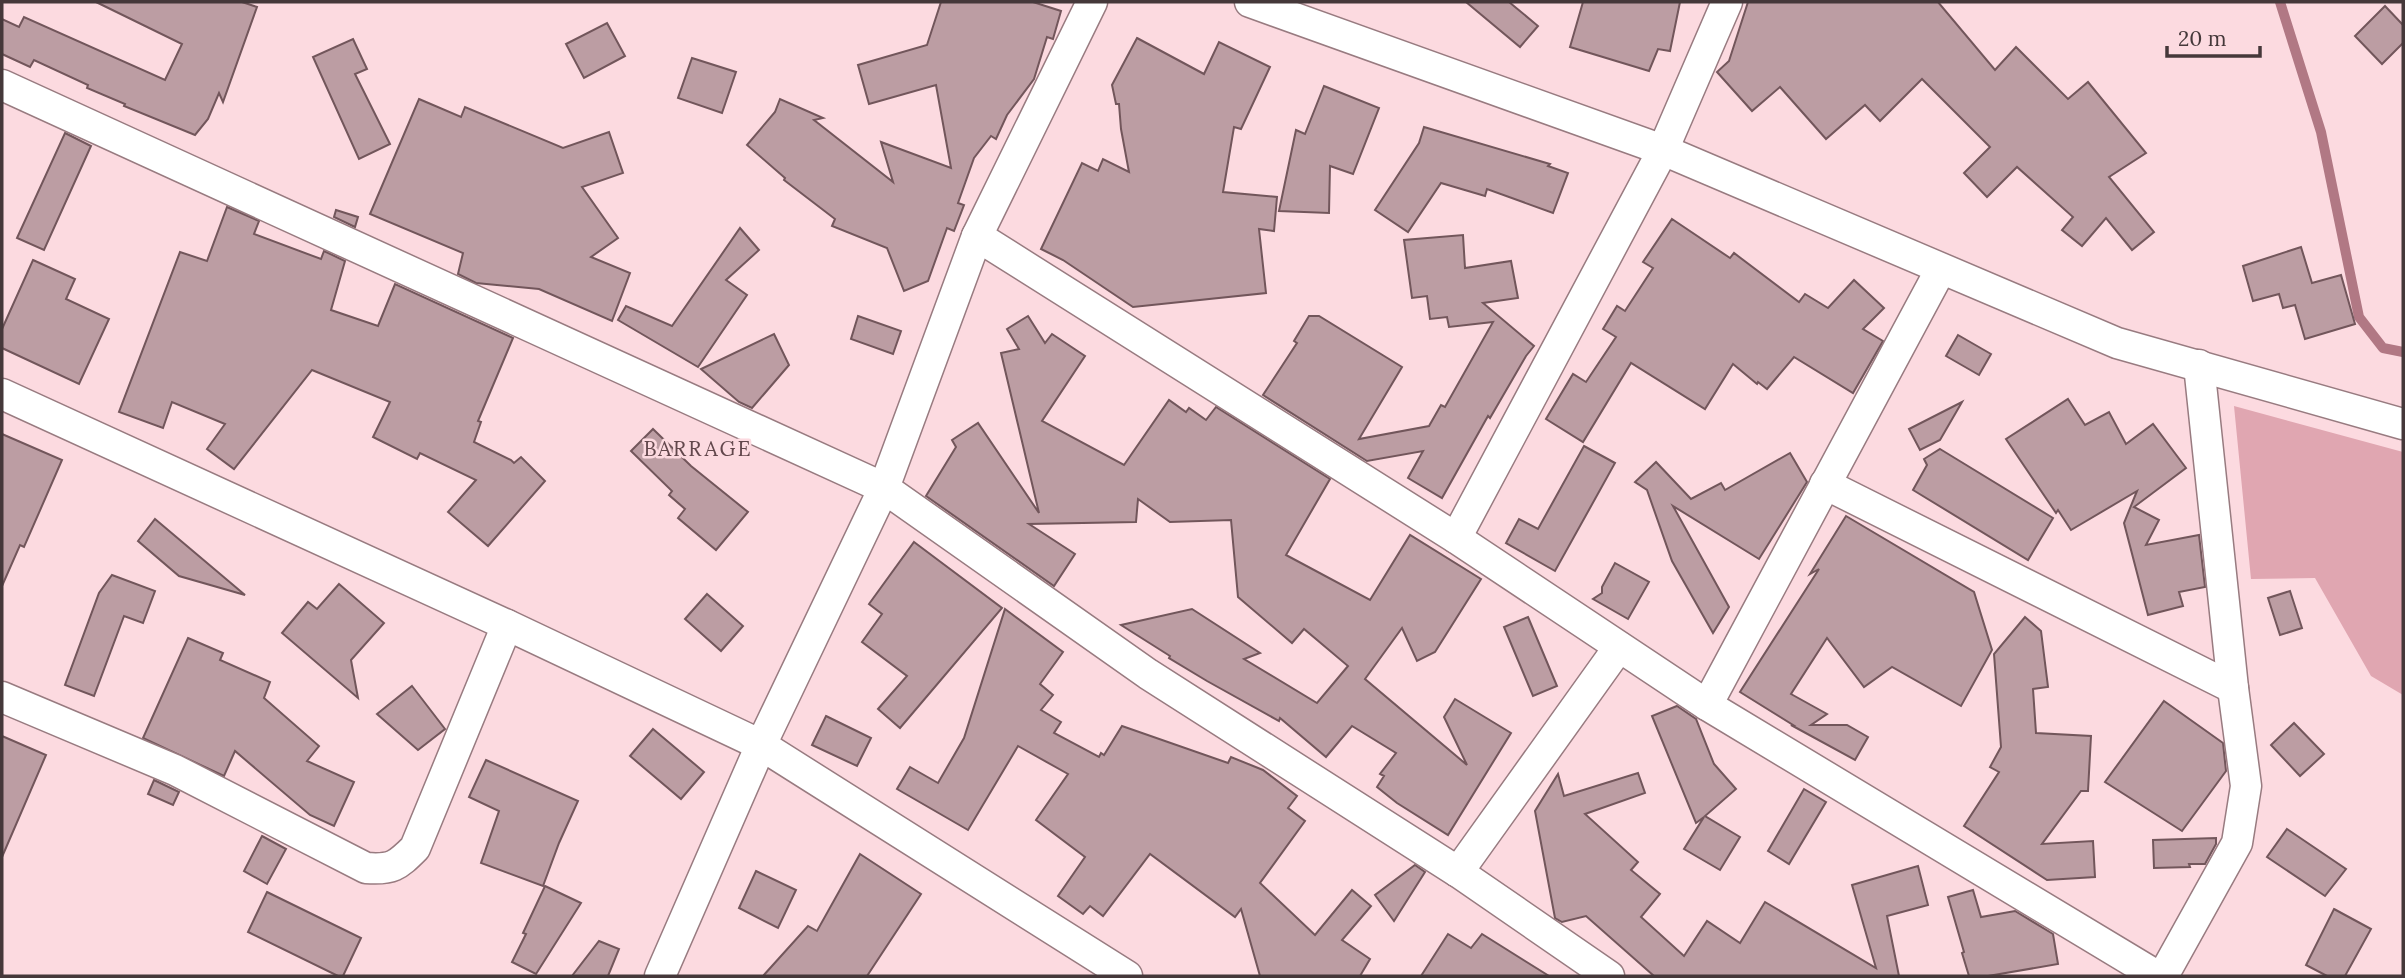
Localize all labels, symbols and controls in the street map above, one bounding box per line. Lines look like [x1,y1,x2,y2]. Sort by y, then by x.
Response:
scale bar [2167,14,2260,58]
text: 20 m [2178,25,2227,52]
district label: BARRAGE [643,435,753,462]

